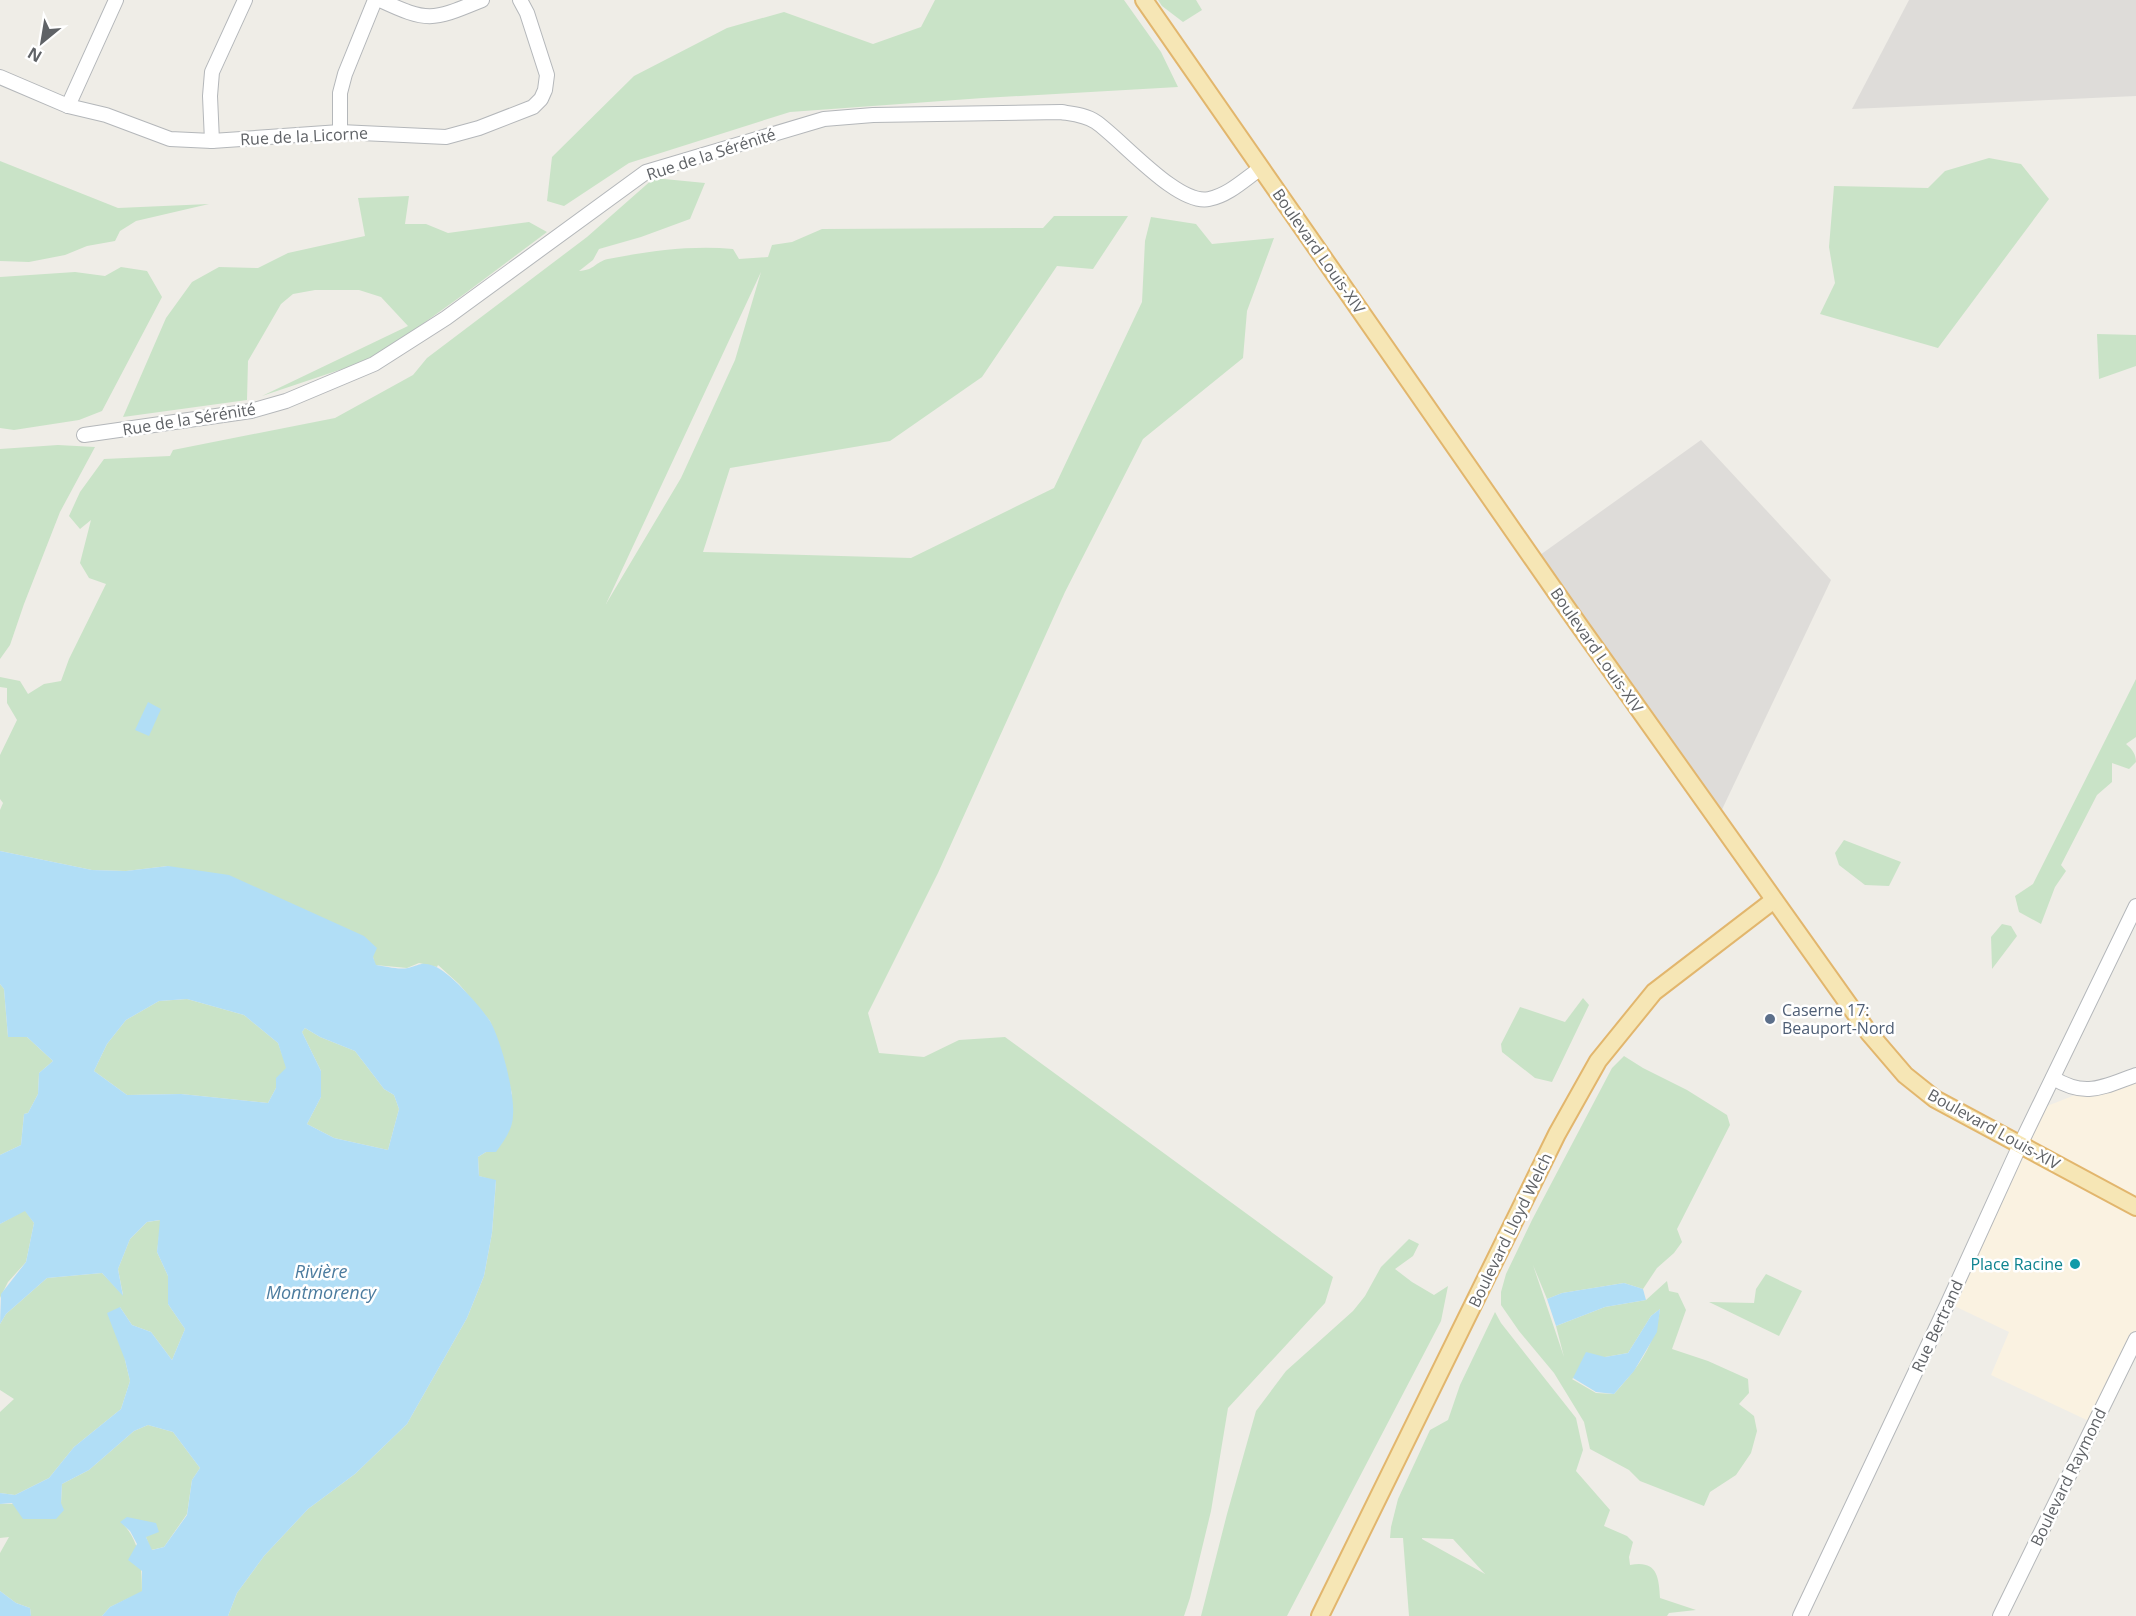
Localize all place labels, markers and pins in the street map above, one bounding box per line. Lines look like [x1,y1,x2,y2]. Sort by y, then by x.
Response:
place label: Caserne 17: Beauport-Nord [1782,999,1895,1039]
marker: Caserne 17: Beauport-Nord [1763,1012,1777,1026]
place label: Place Racine [1970,1253,2063,1275]
marker: Place Racine [2068,1257,2082,1271]

